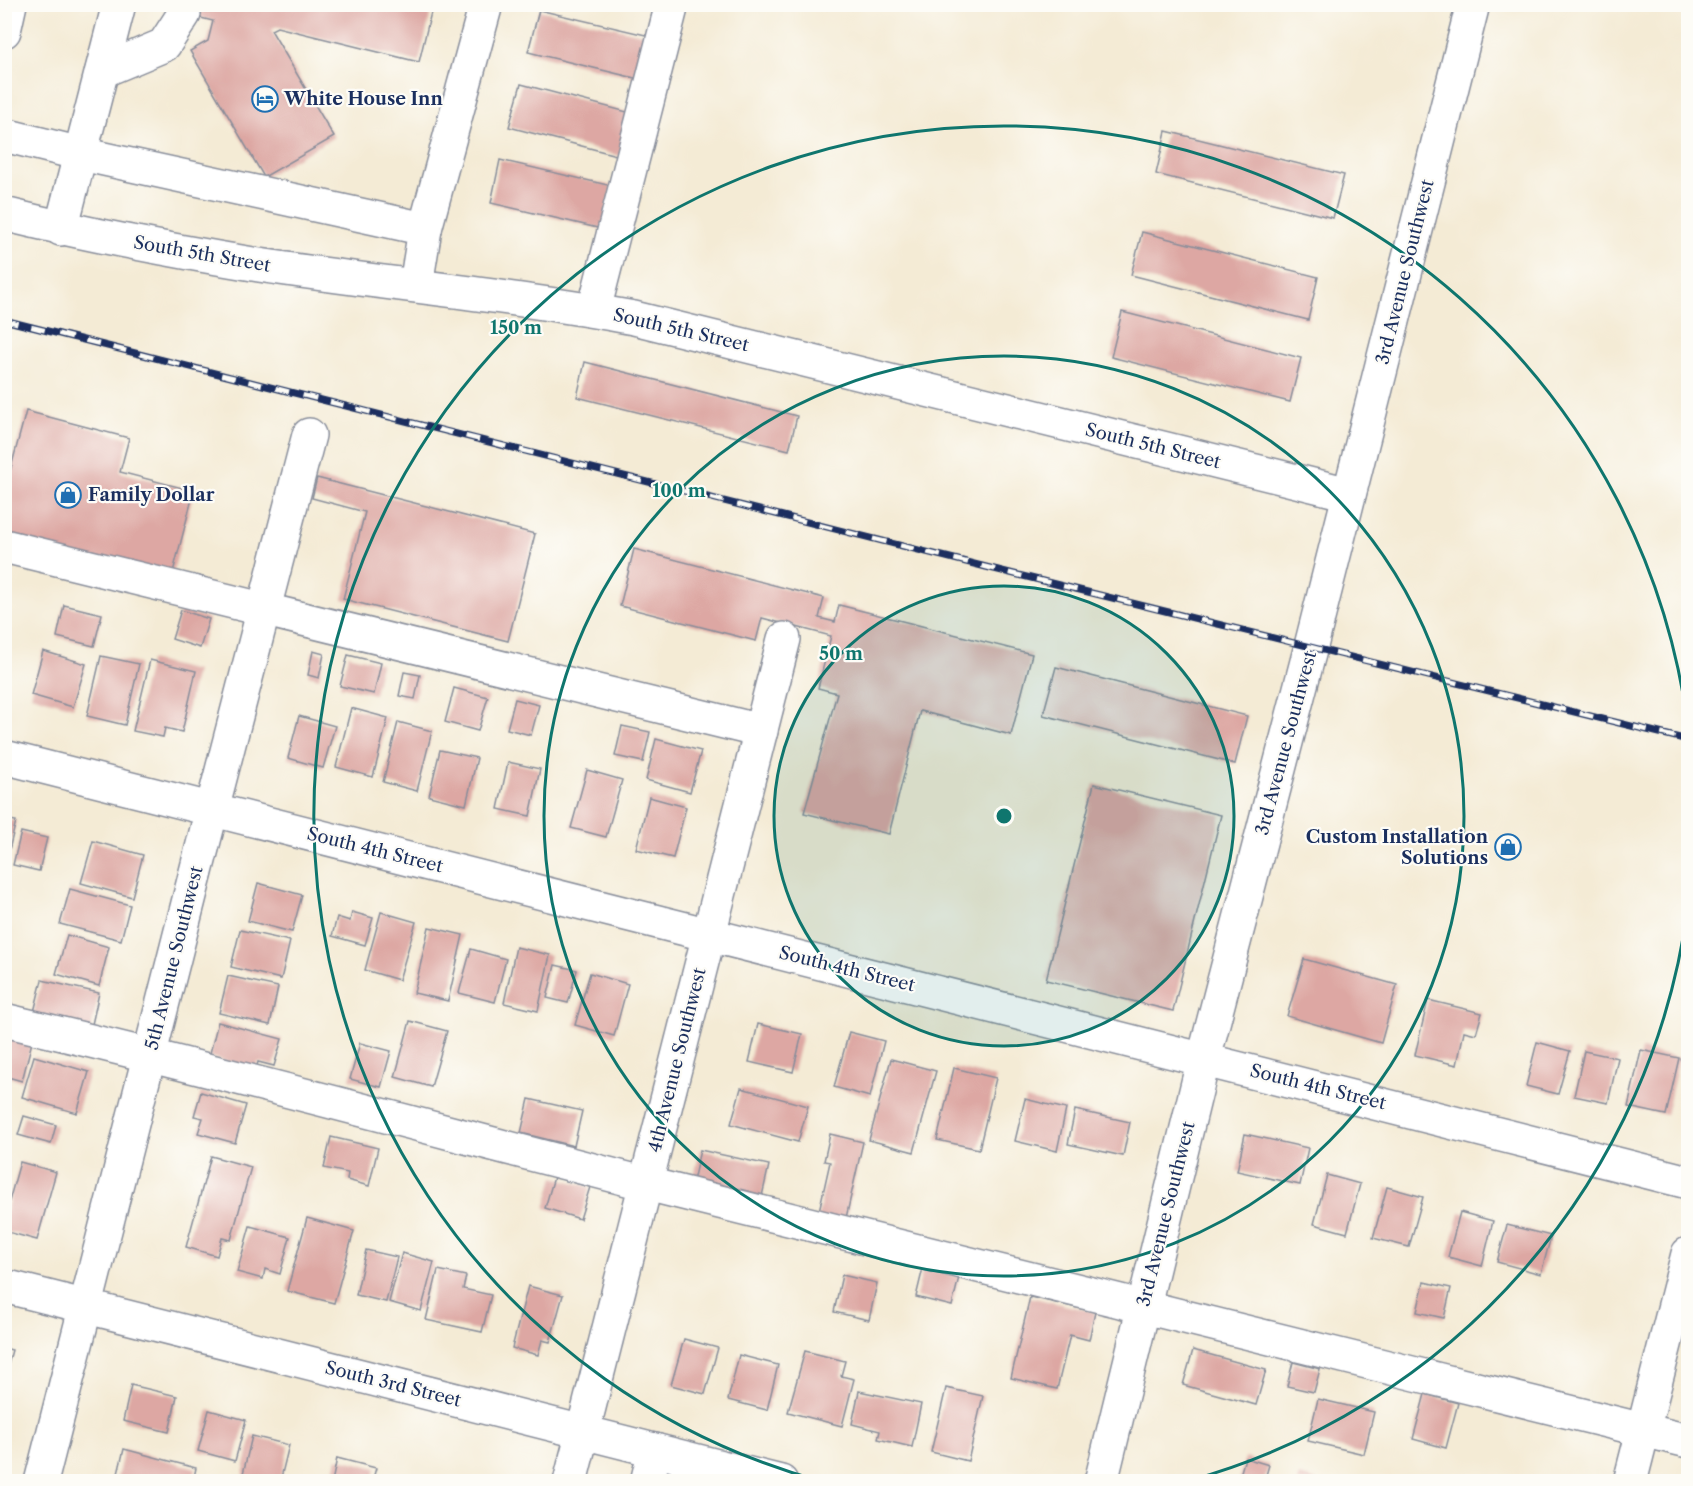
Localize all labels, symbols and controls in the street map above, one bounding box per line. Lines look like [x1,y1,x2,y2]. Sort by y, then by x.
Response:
hotel icon: White House Inn [250,84,280,114]
place label: White House Inn [283,88,443,110]
street label: 3rd Avenue Southwest [1371,177,1439,367]
street label: South 5th Street [132,231,273,277]
street label: South 5th Street [611,304,752,356]
text: 150 m [490,317,542,339]
street label: South 5th Street [1083,419,1223,474]
shop icon: Family Dollar [53,480,83,510]
text: 100 m [652,480,706,502]
place label: Family Dollar [88,484,215,506]
text: 50 m [819,643,863,665]
street label: 3rd Avenue Southwest [1251,648,1321,837]
centre of rings [994,806,1014,826]
street label: South 4th Street [305,822,446,878]
place label: Custom Installation Solutions [1306,826,1489,869]
shop icon: Custom Installation Solutions [1493,832,1523,862]
street label: 5th Avenue Southwest [140,863,208,1052]
street label: South 4th Street [777,941,918,997]
street label: 4th Avenue Southwest [643,965,711,1155]
street label: South 4th Street [1248,1059,1389,1115]
street label: 3rd Avenue Southwest [1132,1119,1200,1309]
street label: South 3rd Street [323,1356,464,1412]

